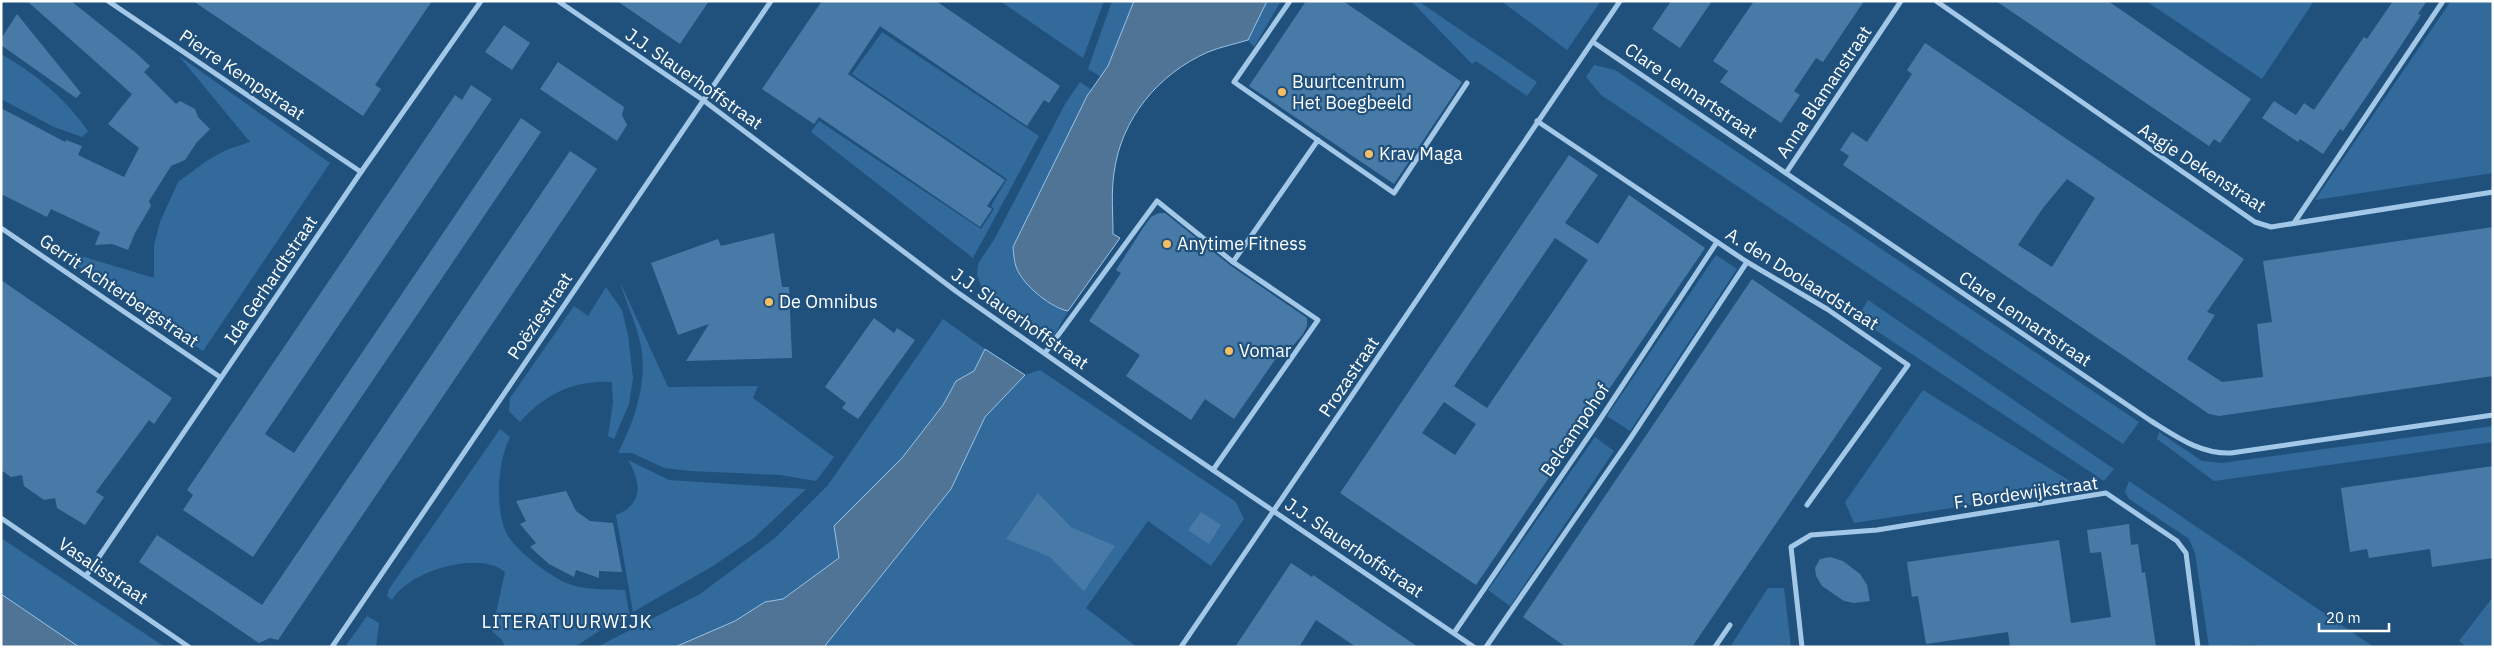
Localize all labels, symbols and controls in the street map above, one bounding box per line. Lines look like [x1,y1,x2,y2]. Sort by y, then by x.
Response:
street label: Anna Blamanstraat [1771,21,1876,162]
street label: J.J. Slauerhoffstraat [621,23,767,135]
street label: Pierre Kempstraat [175,24,309,125]
street label: Clare Lennartstraat [1621,38,1762,144]
place label: Buurtcentrum Het Boegbeeld [1292,70,1412,114]
marker: Buurtcentrum Het Boegbeeld [1276,86,1288,98]
street label: Aagje Dekenstraat [2134,118,2271,217]
place label: Krav Maga [1379,142,1463,165]
marker: Krav Maga [1363,148,1375,160]
street label: Ida Gerhardtstraat [219,211,322,349]
street label: A. den Doolaardstraat [1722,222,1883,335]
street label: Gerrit Achterbergstraat [35,229,203,352]
place label: Anytime Fitness [1177,232,1307,255]
marker: Anytime Fitness [1161,238,1173,250]
street label: J.J. Slauerhoffstraat [947,263,1093,375]
street label: Clare Lennartstraat [1955,266,2096,372]
street label: Poëziestraat [502,268,577,364]
place label: De Omnibus [779,290,878,313]
marker: De Omnibus [763,296,775,308]
street label: Prozastraat [1313,332,1384,421]
place label: Vomar [1239,339,1292,362]
marker: Vomar [1223,345,1235,357]
street label: Belcampohof [1535,379,1614,481]
street label: F. Bordewijkstraat [1952,471,2100,514]
street label: J.J. Slauerhoffstraat [1281,493,1428,602]
street label: Vasalisstraat [54,532,153,609]
scale bar [2319,600,2389,632]
text: 20 m [2326,608,2361,627]
district label: LITERATUURWIJK [482,609,652,633]

